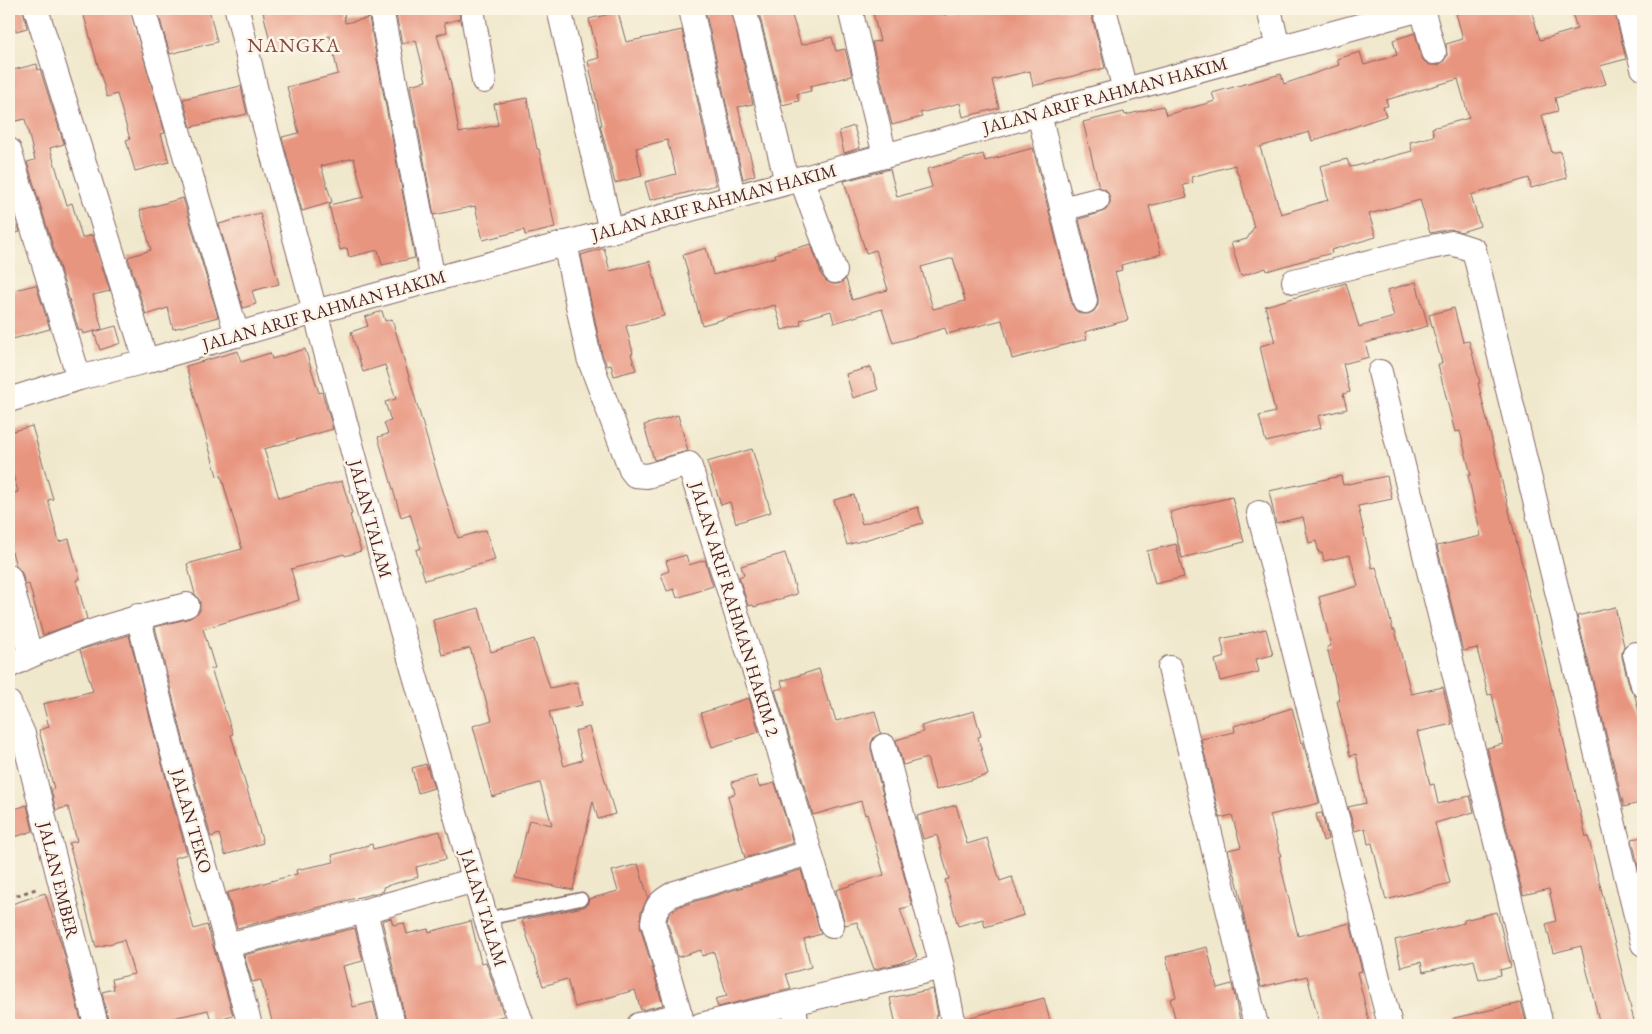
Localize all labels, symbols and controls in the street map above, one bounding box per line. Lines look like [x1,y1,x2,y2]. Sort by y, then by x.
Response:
district label: NANGKA [247,32,341,58]
street label: JALAN ARIF RAHMAN HAKIM [978,51,1230,139]
street label: JALAN ARIF RAHMAN HAKIM [587,158,839,246]
street label: JALAN ARIF RAHMAN HAKIM [198,264,448,356]
street label: JALAN TALAM [344,455,398,581]
street label: JALAN ARIF RAHMAN HAKIM 2 [685,477,785,739]
street label: JALAN TEKO [166,764,218,876]
street label: JALAN EMBER [33,817,85,941]
street label: JALAN TALAM [455,845,513,969]

